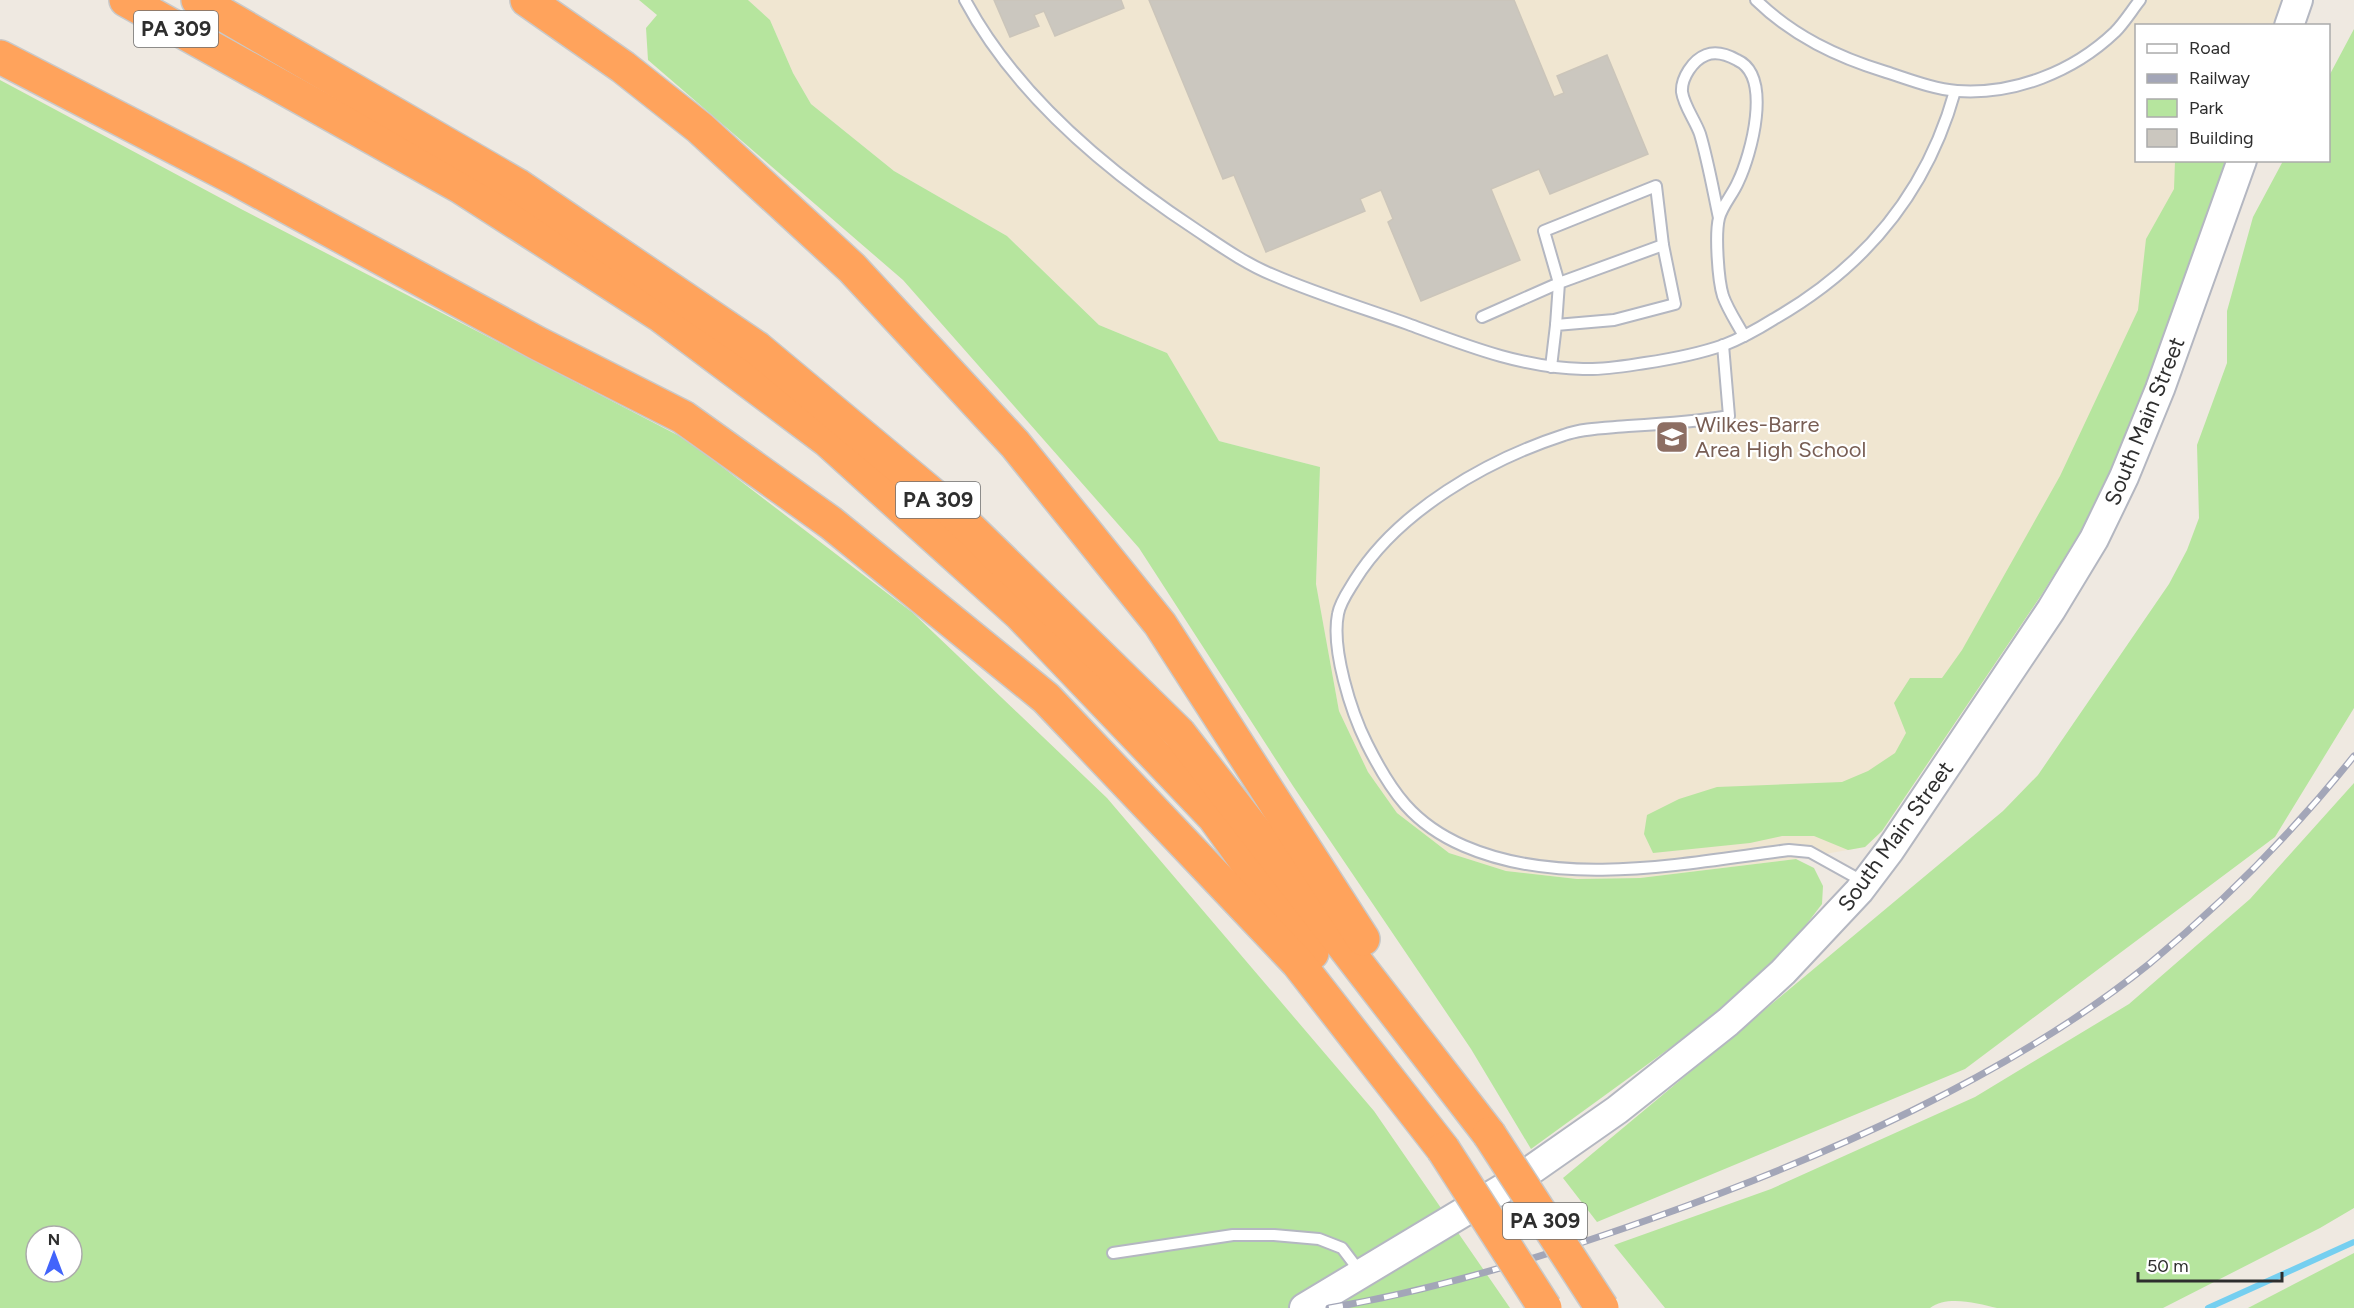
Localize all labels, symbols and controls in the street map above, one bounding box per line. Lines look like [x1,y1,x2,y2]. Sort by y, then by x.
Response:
road number: PA 309 [134,11,218,47]
legend [2135,24,2330,162]
text: Road [2189,37,2230,59]
text: Railway [2189,67,2251,89]
text: Park [2189,97,2224,119]
text: Building [2189,127,2254,149]
street label: South Main Street [2098,333,2190,509]
place label: Wilkes-Barre Area High School [1695,411,1866,463]
school or university icon: Wilkes-Barre Area High School [1654,419,1690,455]
road number: PA 309 [896,482,980,518]
street label: South Main Street [1832,756,1959,917]
road number: PA 309 [1503,1203,1587,1239]
north arrow [24,1224,84,1284]
text: N [48,1230,60,1249]
scale bar [2138,1245,2282,1283]
text: 50 m [2147,1255,2189,1277]

